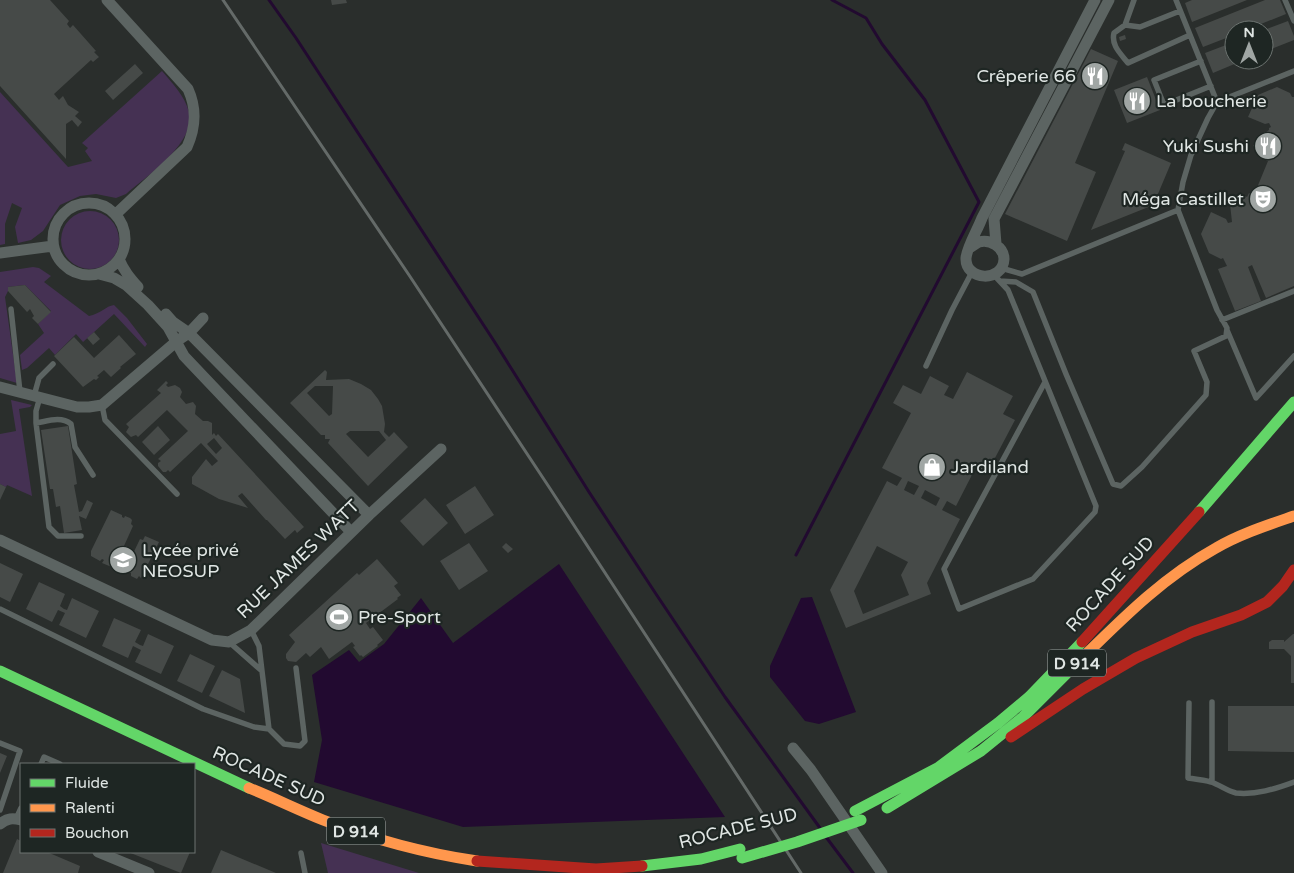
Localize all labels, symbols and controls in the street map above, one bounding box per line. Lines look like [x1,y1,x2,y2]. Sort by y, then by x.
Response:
north arrow [1224,20,1274,70]
text: N [1243,24,1255,41]
restaurant icon: Crêperie 66 [1080,61,1110,91]
place label: Crêperie 66 [976,65,1076,87]
restaurant icon: La boucherie [1122,86,1152,116]
place label: La boucherie [1156,90,1267,112]
restaurant icon: Yuki Sushi [1253,131,1283,161]
place label: Yuki Sushi [1163,135,1249,157]
theatre icon: Méga Castillet [1248,184,1278,214]
place label: Méga Castillet [1122,188,1244,210]
shop icon: Jardiland [917,452,947,482]
place label: Jardiland [951,456,1029,478]
street label: RUE JAMES WATT [232,495,364,623]
street label: ROCADE SUD [1061,532,1159,636]
place label: Lycée privé NEOSUP [142,539,239,582]
school or university icon: Lycée privé NEOSUP [108,545,138,575]
sports icon: Pre-Sport [324,602,354,632]
place label: Pre-Sport [358,606,441,628]
road number: D 914 [1048,650,1106,676]
street label: ROCADE SUD [209,741,329,811]
legend [20,763,195,853]
text: Fluide [65,774,109,792]
text: Ralenti [65,799,115,817]
street label: ROCADE SUD [676,803,800,853]
road number: D 914 [327,818,385,844]
text: Bouchon [65,824,129,842]

